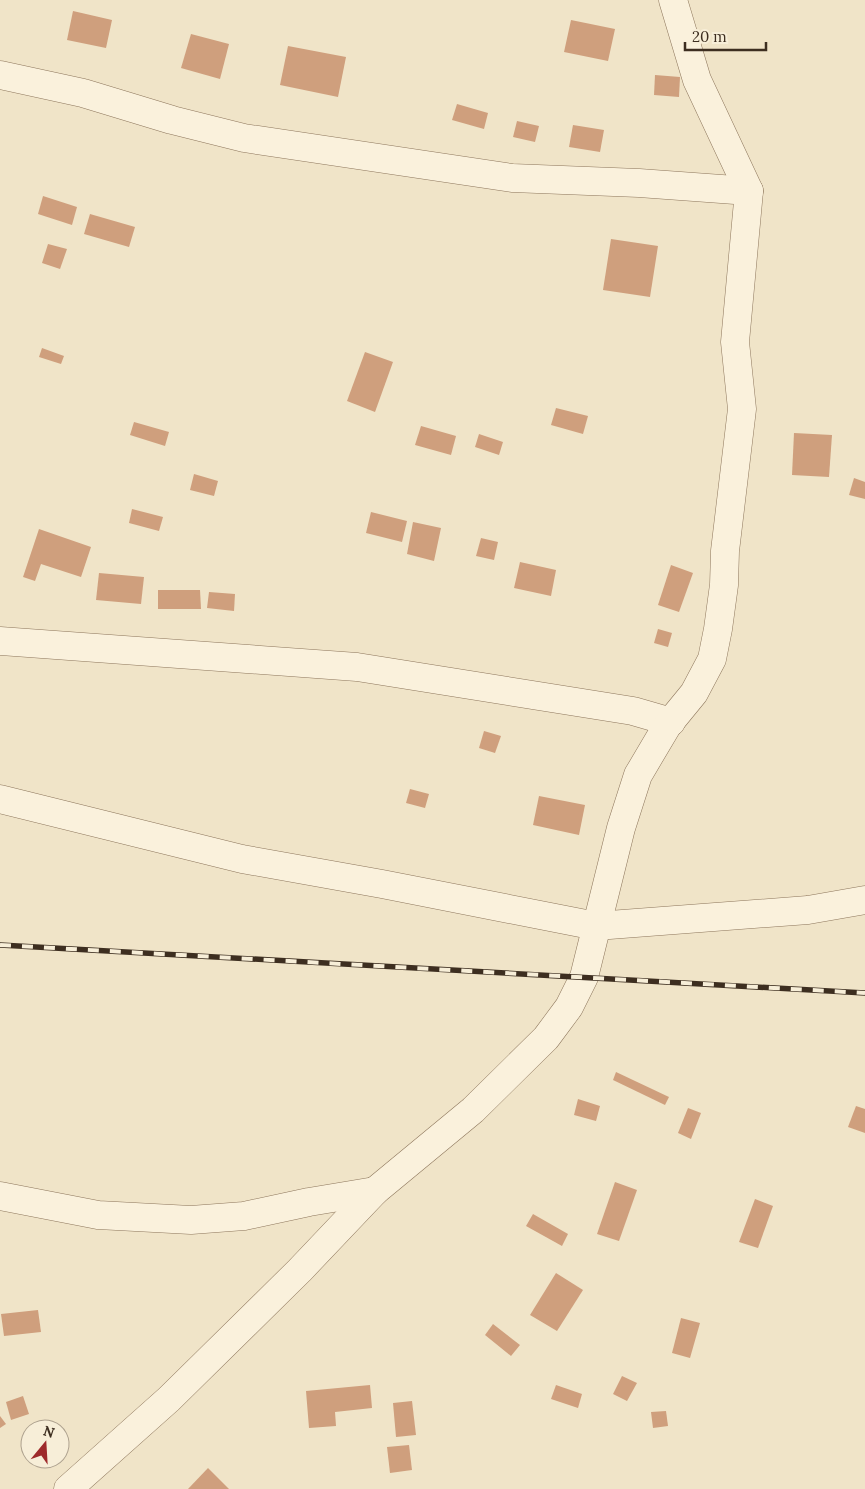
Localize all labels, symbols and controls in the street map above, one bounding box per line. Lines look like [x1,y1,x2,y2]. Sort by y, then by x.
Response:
scale bar [685,20,766,52]
text: 20 m [692,27,727,46]
north arrow [20,1419,70,1469]
text: N [41,1421,57,1442]

